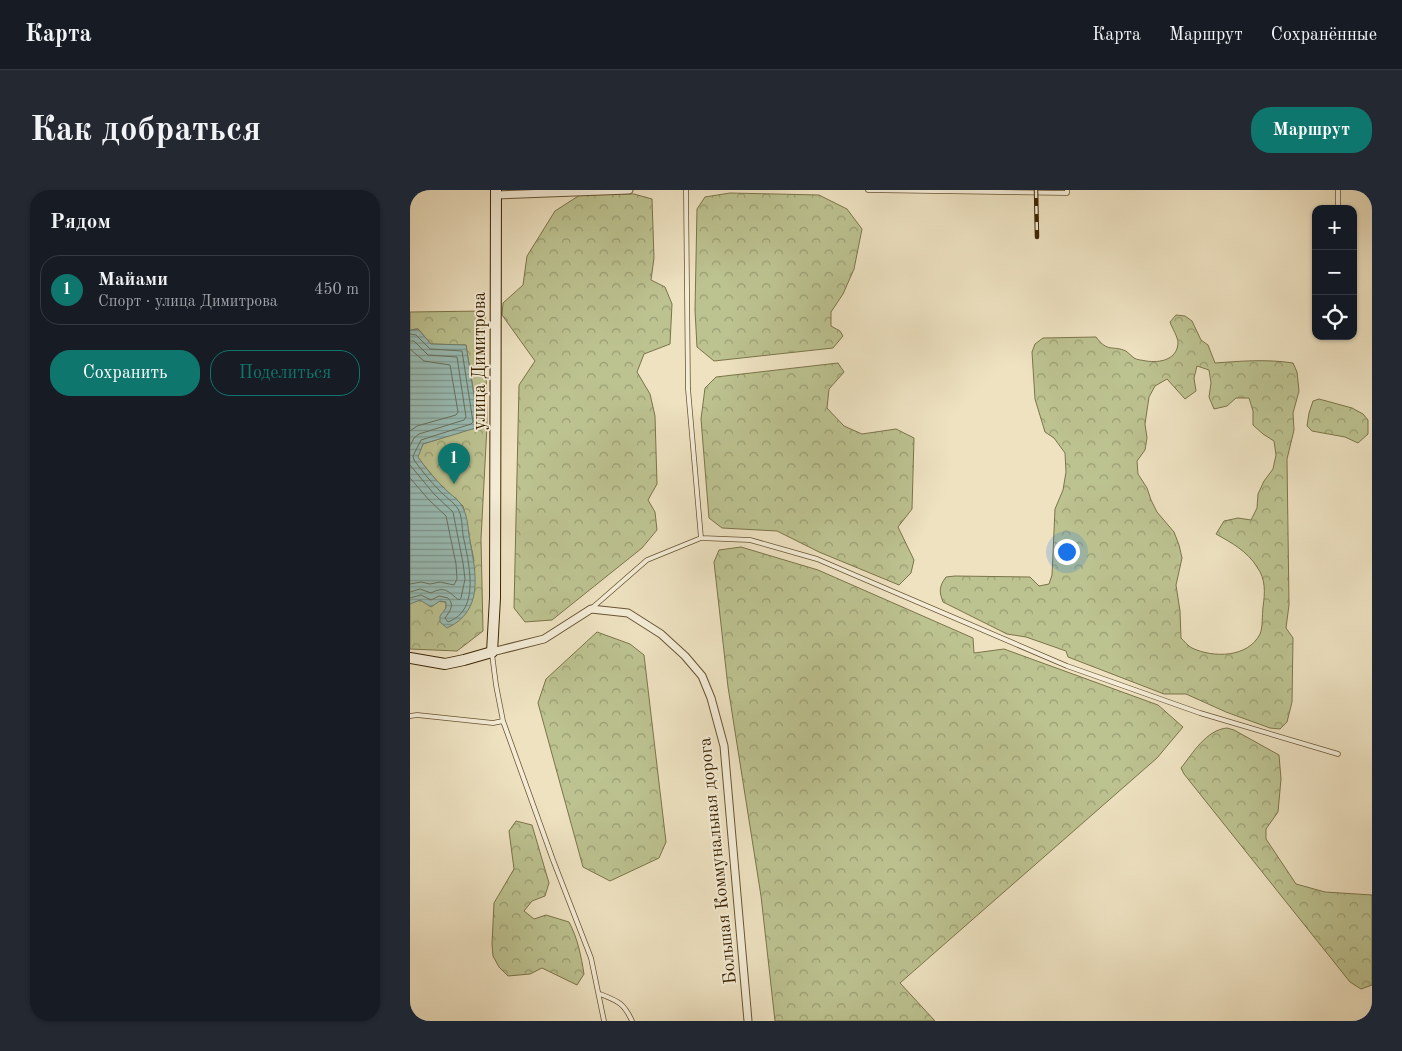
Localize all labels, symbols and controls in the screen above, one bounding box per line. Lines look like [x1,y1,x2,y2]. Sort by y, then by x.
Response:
text: Карта [25,23,92,47]
text: Карта [1092,26,1141,44]
text: Маршрут [1169,26,1243,44]
text: Сохранённые [1271,26,1377,44]
button: Маршрут [1251,107,1372,153]
text: Как добраться [30,113,261,148]
map controls [1312,205,1357,340]
button: + [1312,205,1357,250]
text: Рядом [50,212,111,233]
button: − [1312,250,1357,295]
text: Майами [98,271,168,290]
text: 1 [62,282,72,298]
text: 450 m [314,282,359,298]
street label: улица Димитрова [471,292,489,430]
text: Спорт · улица Димитрова [98,294,278,310]
button: locate [1312,295,1357,340]
button: Сохранить [50,350,200,396]
button: Поделиться [210,350,360,396]
pin: 1 [438,443,470,484]
your location [1054,539,1080,565]
street label: Большая Коммунальная дорога [696,736,740,985]

